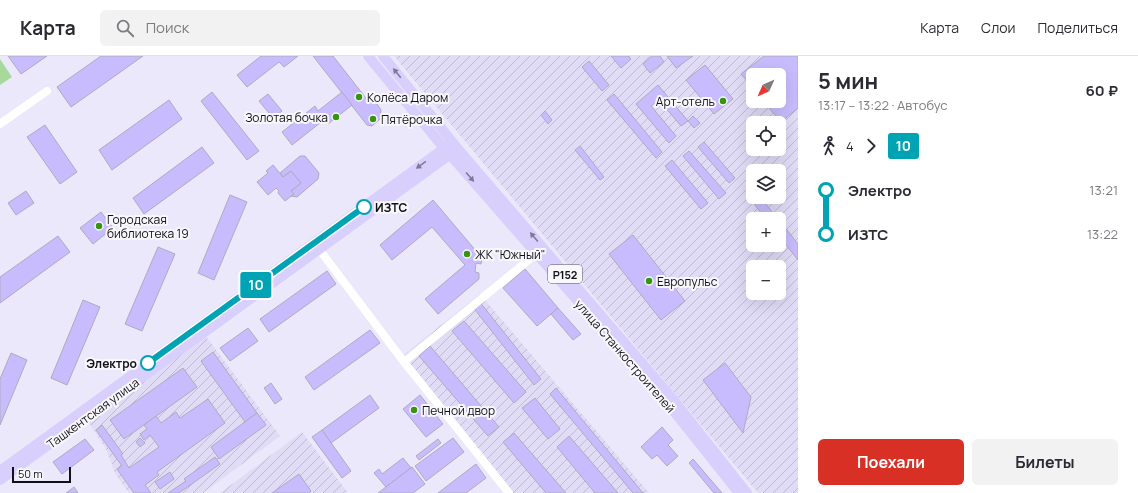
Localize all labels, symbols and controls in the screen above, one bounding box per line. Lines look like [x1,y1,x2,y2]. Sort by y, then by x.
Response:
search box [100,10,380,46]
text: Карта [20,15,76,41]
icon: search [114,17,136,39]
text: Поиск [146,17,189,38]
text: Карта [920,18,959,37]
text: Слои [981,18,1015,37]
text: Поделиться [1037,18,1118,37]
text: 5 мин [818,66,878,96]
one-way arrow [392,68,401,79]
north arrow [746,68,786,108]
map controls [746,68,786,300]
text: 60 ₽ [1086,80,1118,101]
place label: Колёса Даром [367,89,448,106]
marker: Колёса Даром [354,92,364,102]
place label: Арт-отель [656,93,715,110]
marker: Арт-отель [718,96,728,106]
text: 13:17 – 13:22 · Автобус [818,96,948,114]
place label: Золотая бочка [245,109,328,126]
place label: Пятёрочка [381,111,442,128]
marker: Золотая бочка [331,112,341,122]
marker: Пятёрочка [368,114,378,124]
button: locate [746,116,786,156]
icon: walk [818,135,840,157]
icon: forward [860,135,882,157]
text: 10 [896,136,911,155]
text: 4 [846,137,854,155]
one-way arrow [416,160,427,169]
button: layers [746,164,786,204]
one-way arrow [465,172,474,183]
text: Электро [848,180,911,201]
text: 13:21 [1089,181,1118,199]
marker: ИЗТС [356,199,372,215]
place label: ИЗТС [375,199,407,216]
place label: Городская библиотека 19 [107,211,189,242]
button: + [746,212,786,252]
marker: Городская библиотека 19 [94,221,104,231]
text: ИЗТС [848,224,888,245]
text: 13:22 [1087,225,1118,243]
one-way arrow [529,232,538,243]
place label: ЖК "Южный" [475,246,546,263]
marker: ЖК "Южный" [462,249,472,259]
button: − [746,260,786,300]
road number: Р152 [548,265,582,283]
line badge: 10 [238,272,274,298]
place label: Европульс [657,273,718,290]
text: 10 [248,275,264,294]
marker: Европульс [644,276,654,286]
street label: улица Станкостроителей [571,296,679,416]
place label: Электро [86,355,137,372]
marker: Электро [140,355,156,371]
street label: Ташкентская улица [43,374,143,452]
place label: Печной двор [422,402,495,419]
marker: Печной двор [409,405,419,415]
button: Поехали [818,439,964,485]
button: Билеты [972,439,1118,485]
scale bar [12,465,71,484]
text: 50 m [18,466,43,481]

